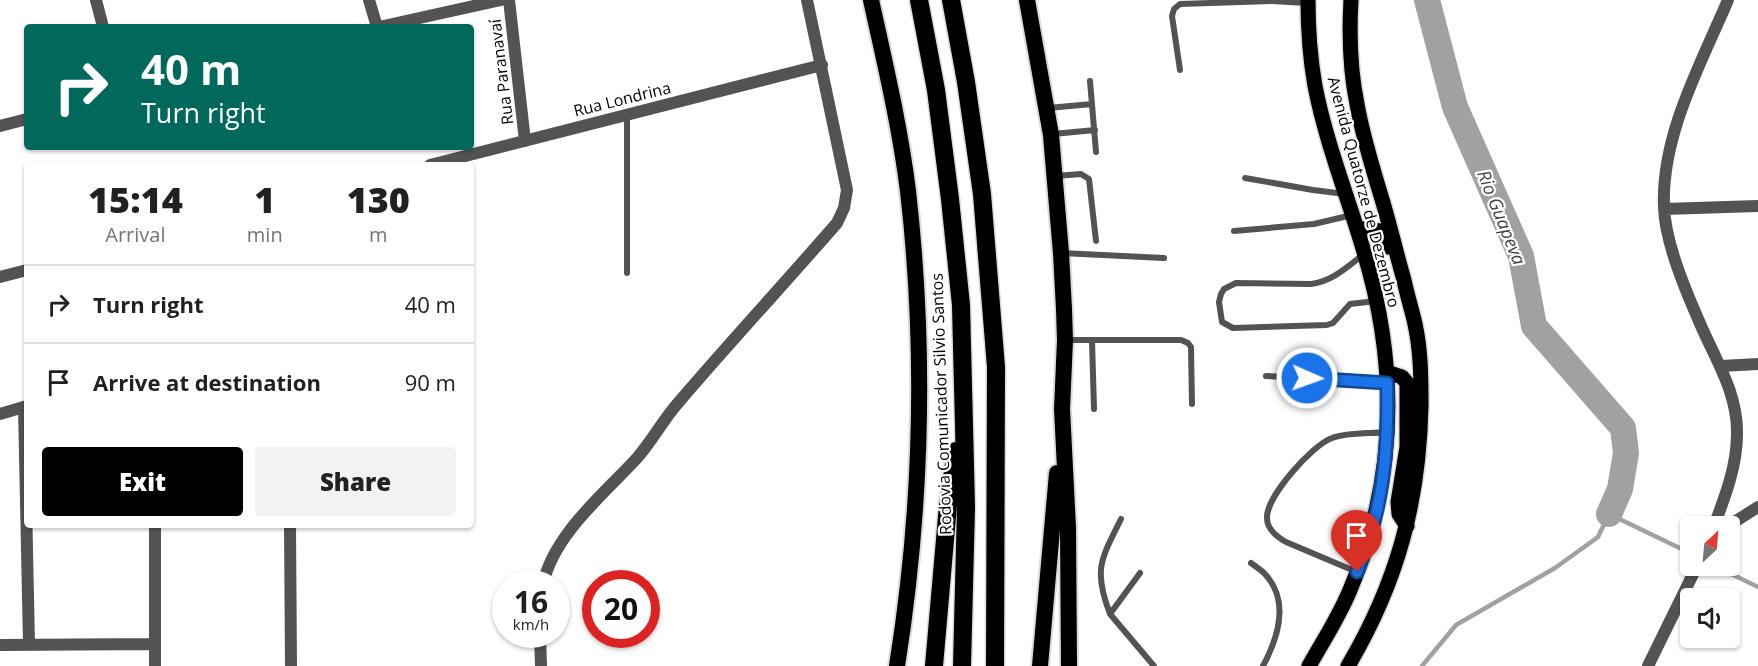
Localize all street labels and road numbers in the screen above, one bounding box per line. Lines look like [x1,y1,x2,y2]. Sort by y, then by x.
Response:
street label: Rua Paranavaí [483,17,518,126]
street label: Avenida Quatorze de Dezembro [1323,74,1405,310]
street label: Rua Londrina [571,76,673,122]
street label: Rodovia Comunicador Silvio Santos [925,273,957,535]

